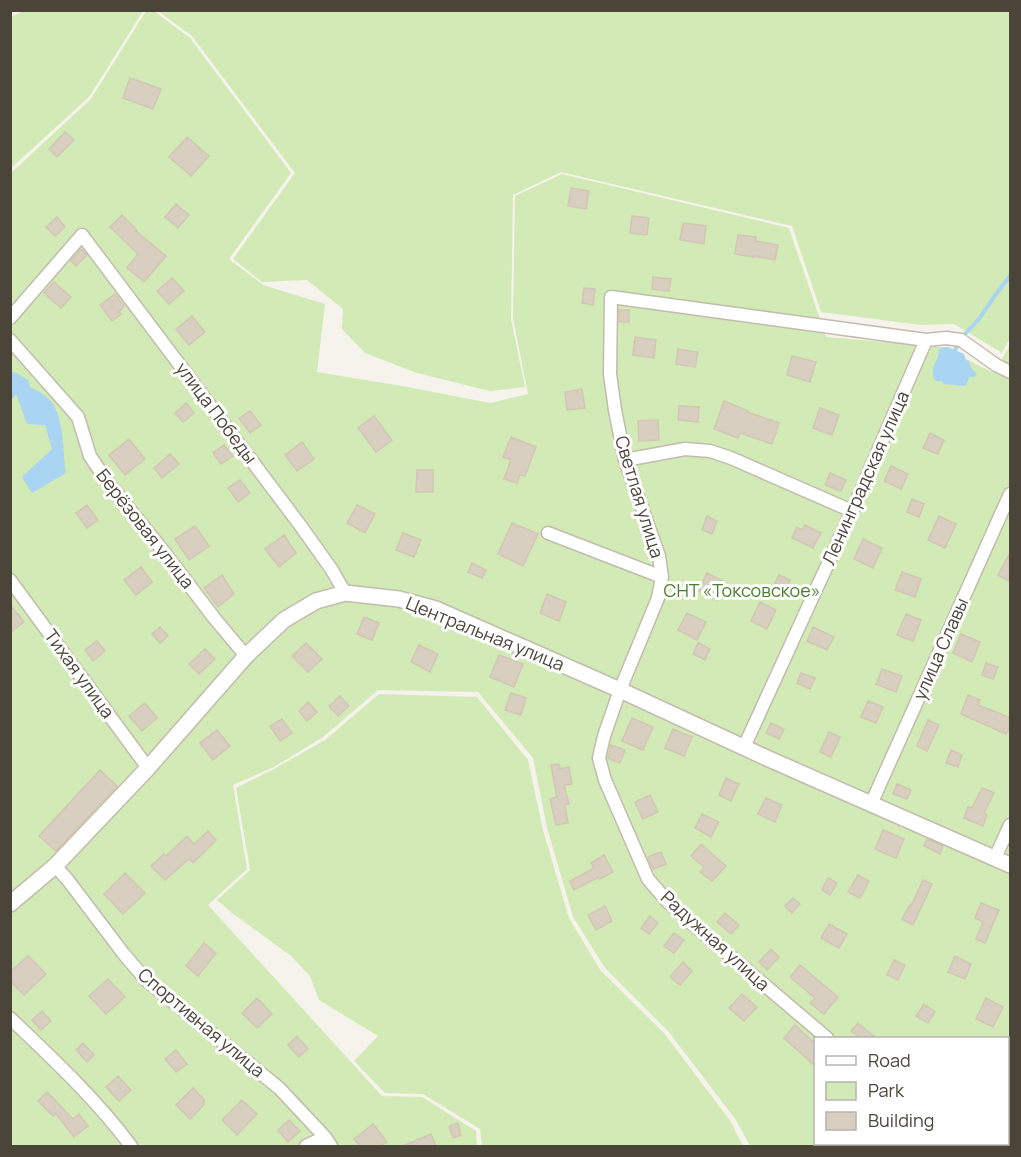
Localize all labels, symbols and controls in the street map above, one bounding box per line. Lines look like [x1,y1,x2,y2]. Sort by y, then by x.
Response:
street label: улица Победы [171,357,263,468]
street label: Ленинградская улица [816,387,914,568]
street label: Светлая улица [610,433,670,561]
street label: Берёзовая улица [91,463,200,593]
park label: СНТ «Токсовское» [664,578,820,602]
street label: Центральная улица [403,590,568,676]
street label: улица Славы [907,594,973,703]
street label: Тихая улица [39,624,120,723]
street label: Радужная улица [656,885,775,996]
street label: Спортивная улица [133,962,270,1082]
legend [814,1037,1009,1145]
text: Road [868,1048,911,1072]
text: Park [868,1078,905,1102]
text: Building [868,1108,934,1132]

